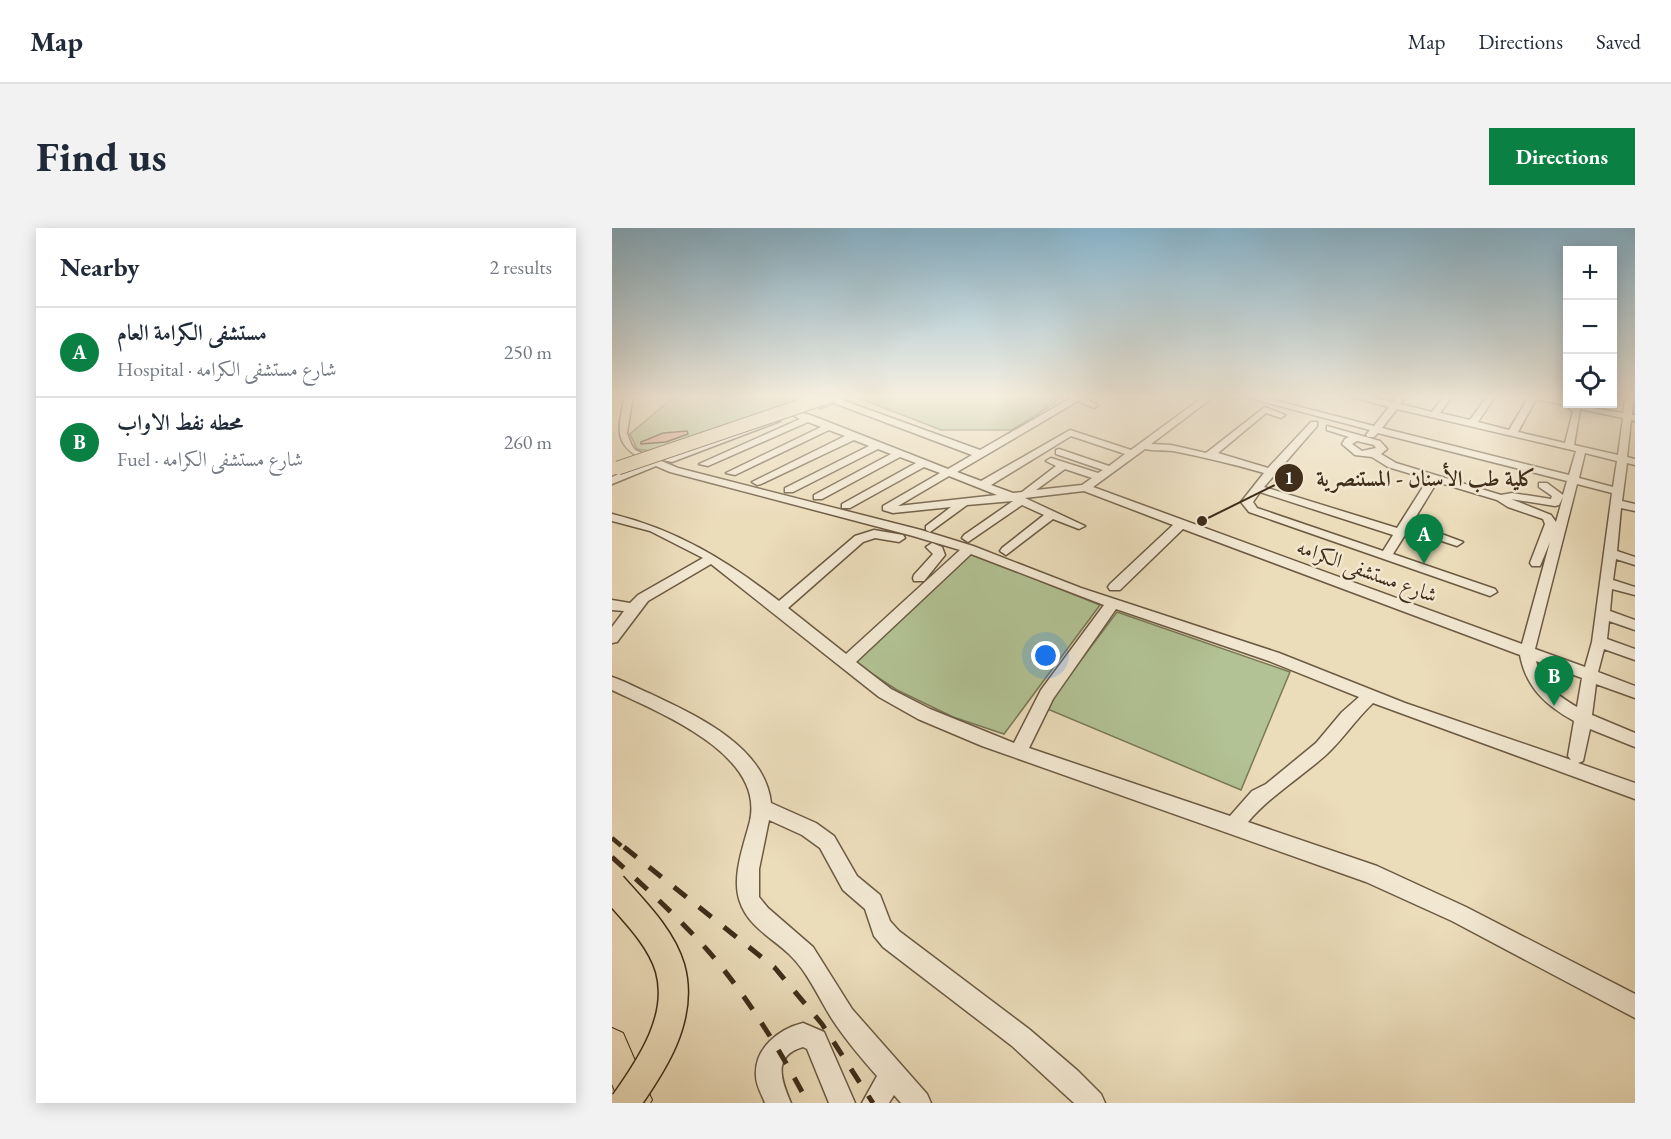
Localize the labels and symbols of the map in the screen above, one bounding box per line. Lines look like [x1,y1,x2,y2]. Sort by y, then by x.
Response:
callout: كلية طب الأسنان - المستنصرية [1274,458,1547,498]
text: كلية طب الأسنان - المستنصرية [1316,462,1536,493]
text: 1 [1284,466,1294,489]
pin: A [1404,514,1444,564]
street label: شارع مستشفى الكرامه [1291,533,1441,613]
your location [1031,641,1060,670]
pin: B [1534,656,1574,706]

